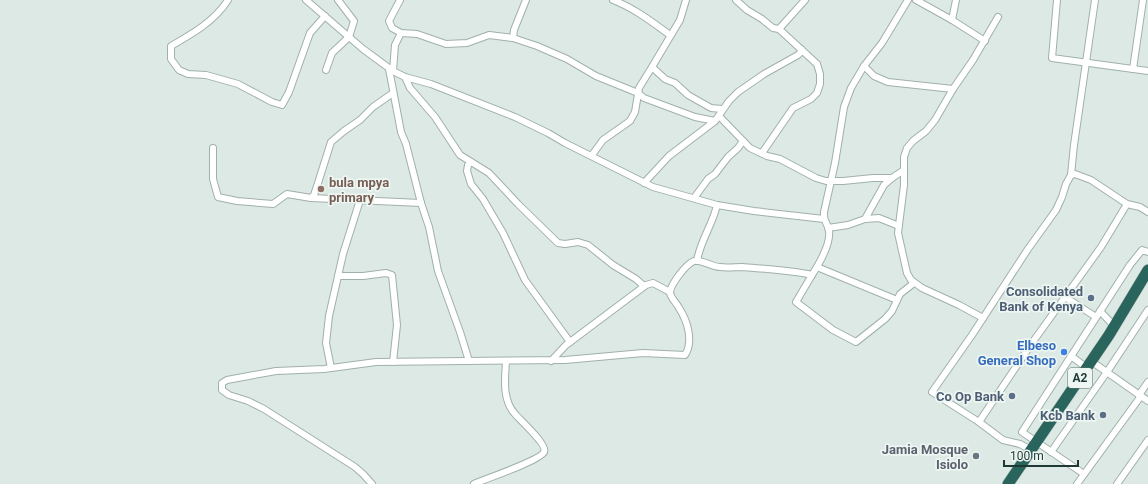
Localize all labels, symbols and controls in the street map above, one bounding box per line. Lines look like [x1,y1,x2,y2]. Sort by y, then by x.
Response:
place label: bula mpya primary [329,175,389,205]
marker: bula mpya primary [316,184,326,194]
place label: Consolidated Bank of Kenya [999,284,1083,314]
marker: Consolidated Bank of Kenya [1086,293,1096,303]
place label: Elbeso General Shop [978,338,1056,368]
marker: Elbeso General Shop [1059,347,1069,357]
road number: A2 [1068,368,1092,388]
place label: Co Op Bank [936,389,1005,404]
marker: Co Op Bank [1007,391,1017,401]
place label: Kcb Bank [1040,408,1096,423]
marker: Kcb Bank [1098,410,1108,420]
place label: Jamia Mosque Isiolo [882,442,968,472]
scale bar [1004,442,1078,468]
text: 100 m [1010,449,1044,463]
marker: Jamia Mosque Isiolo [971,451,981,461]

